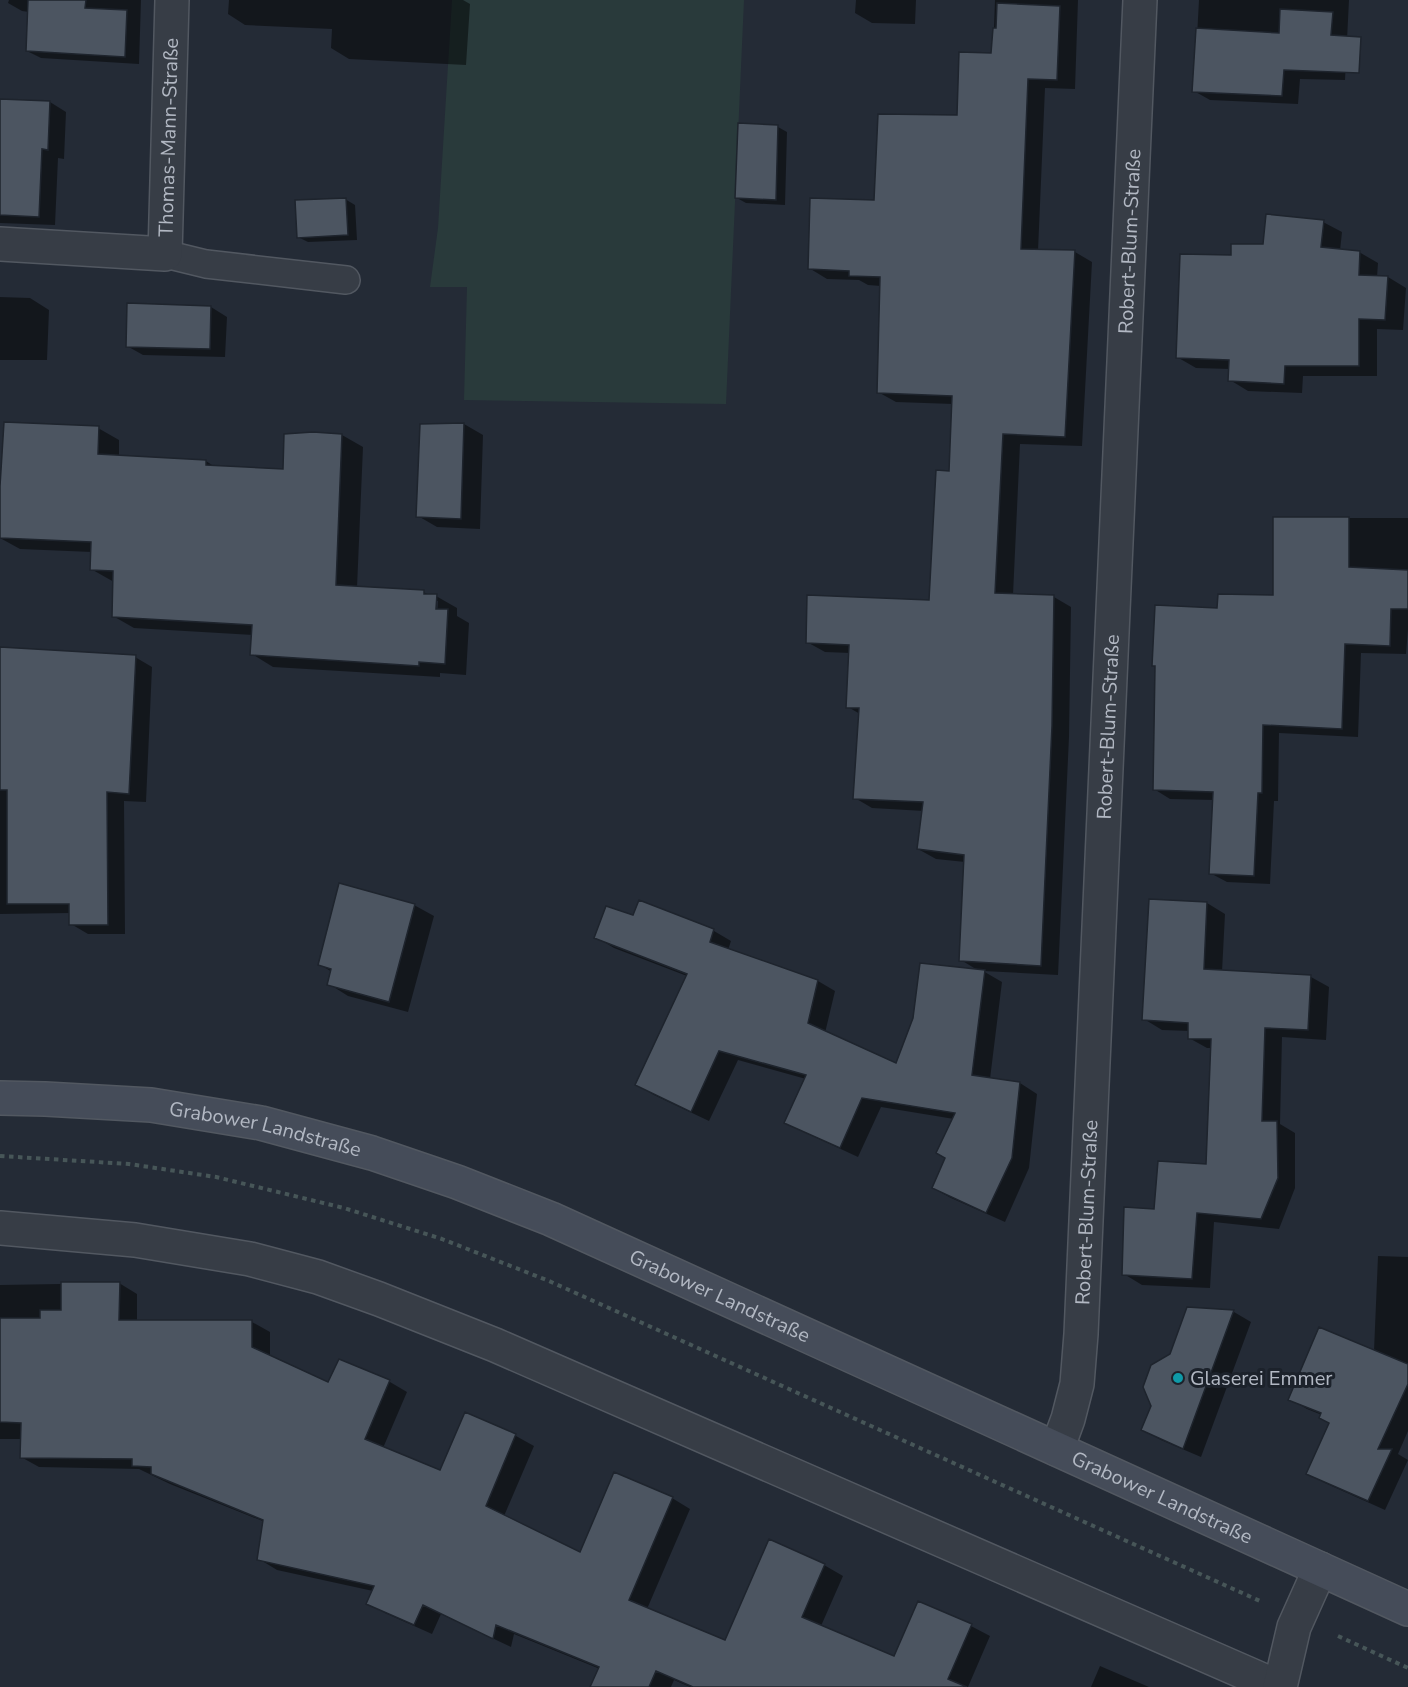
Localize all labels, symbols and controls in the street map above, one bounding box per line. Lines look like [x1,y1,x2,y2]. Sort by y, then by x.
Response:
street label: Thomas-Mann-Straße [152,38,184,237]
street label: Robert-Blum-Straße [1112,148,1147,335]
street label: Robert-Blum-Straße [1090,634,1125,820]
street label: Grabower Landstraße [167,1095,364,1163]
street label: Robert-Blum-Straße [1069,1119,1104,1306]
street label: Grabower Landstraße [625,1243,815,1349]
place label: Glaserei Emmer [1190,1365,1332,1392]
marker: Glaserei Emmer [1171,1371,1185,1385]
street label: Grabower Landstraße [1067,1444,1257,1550]

